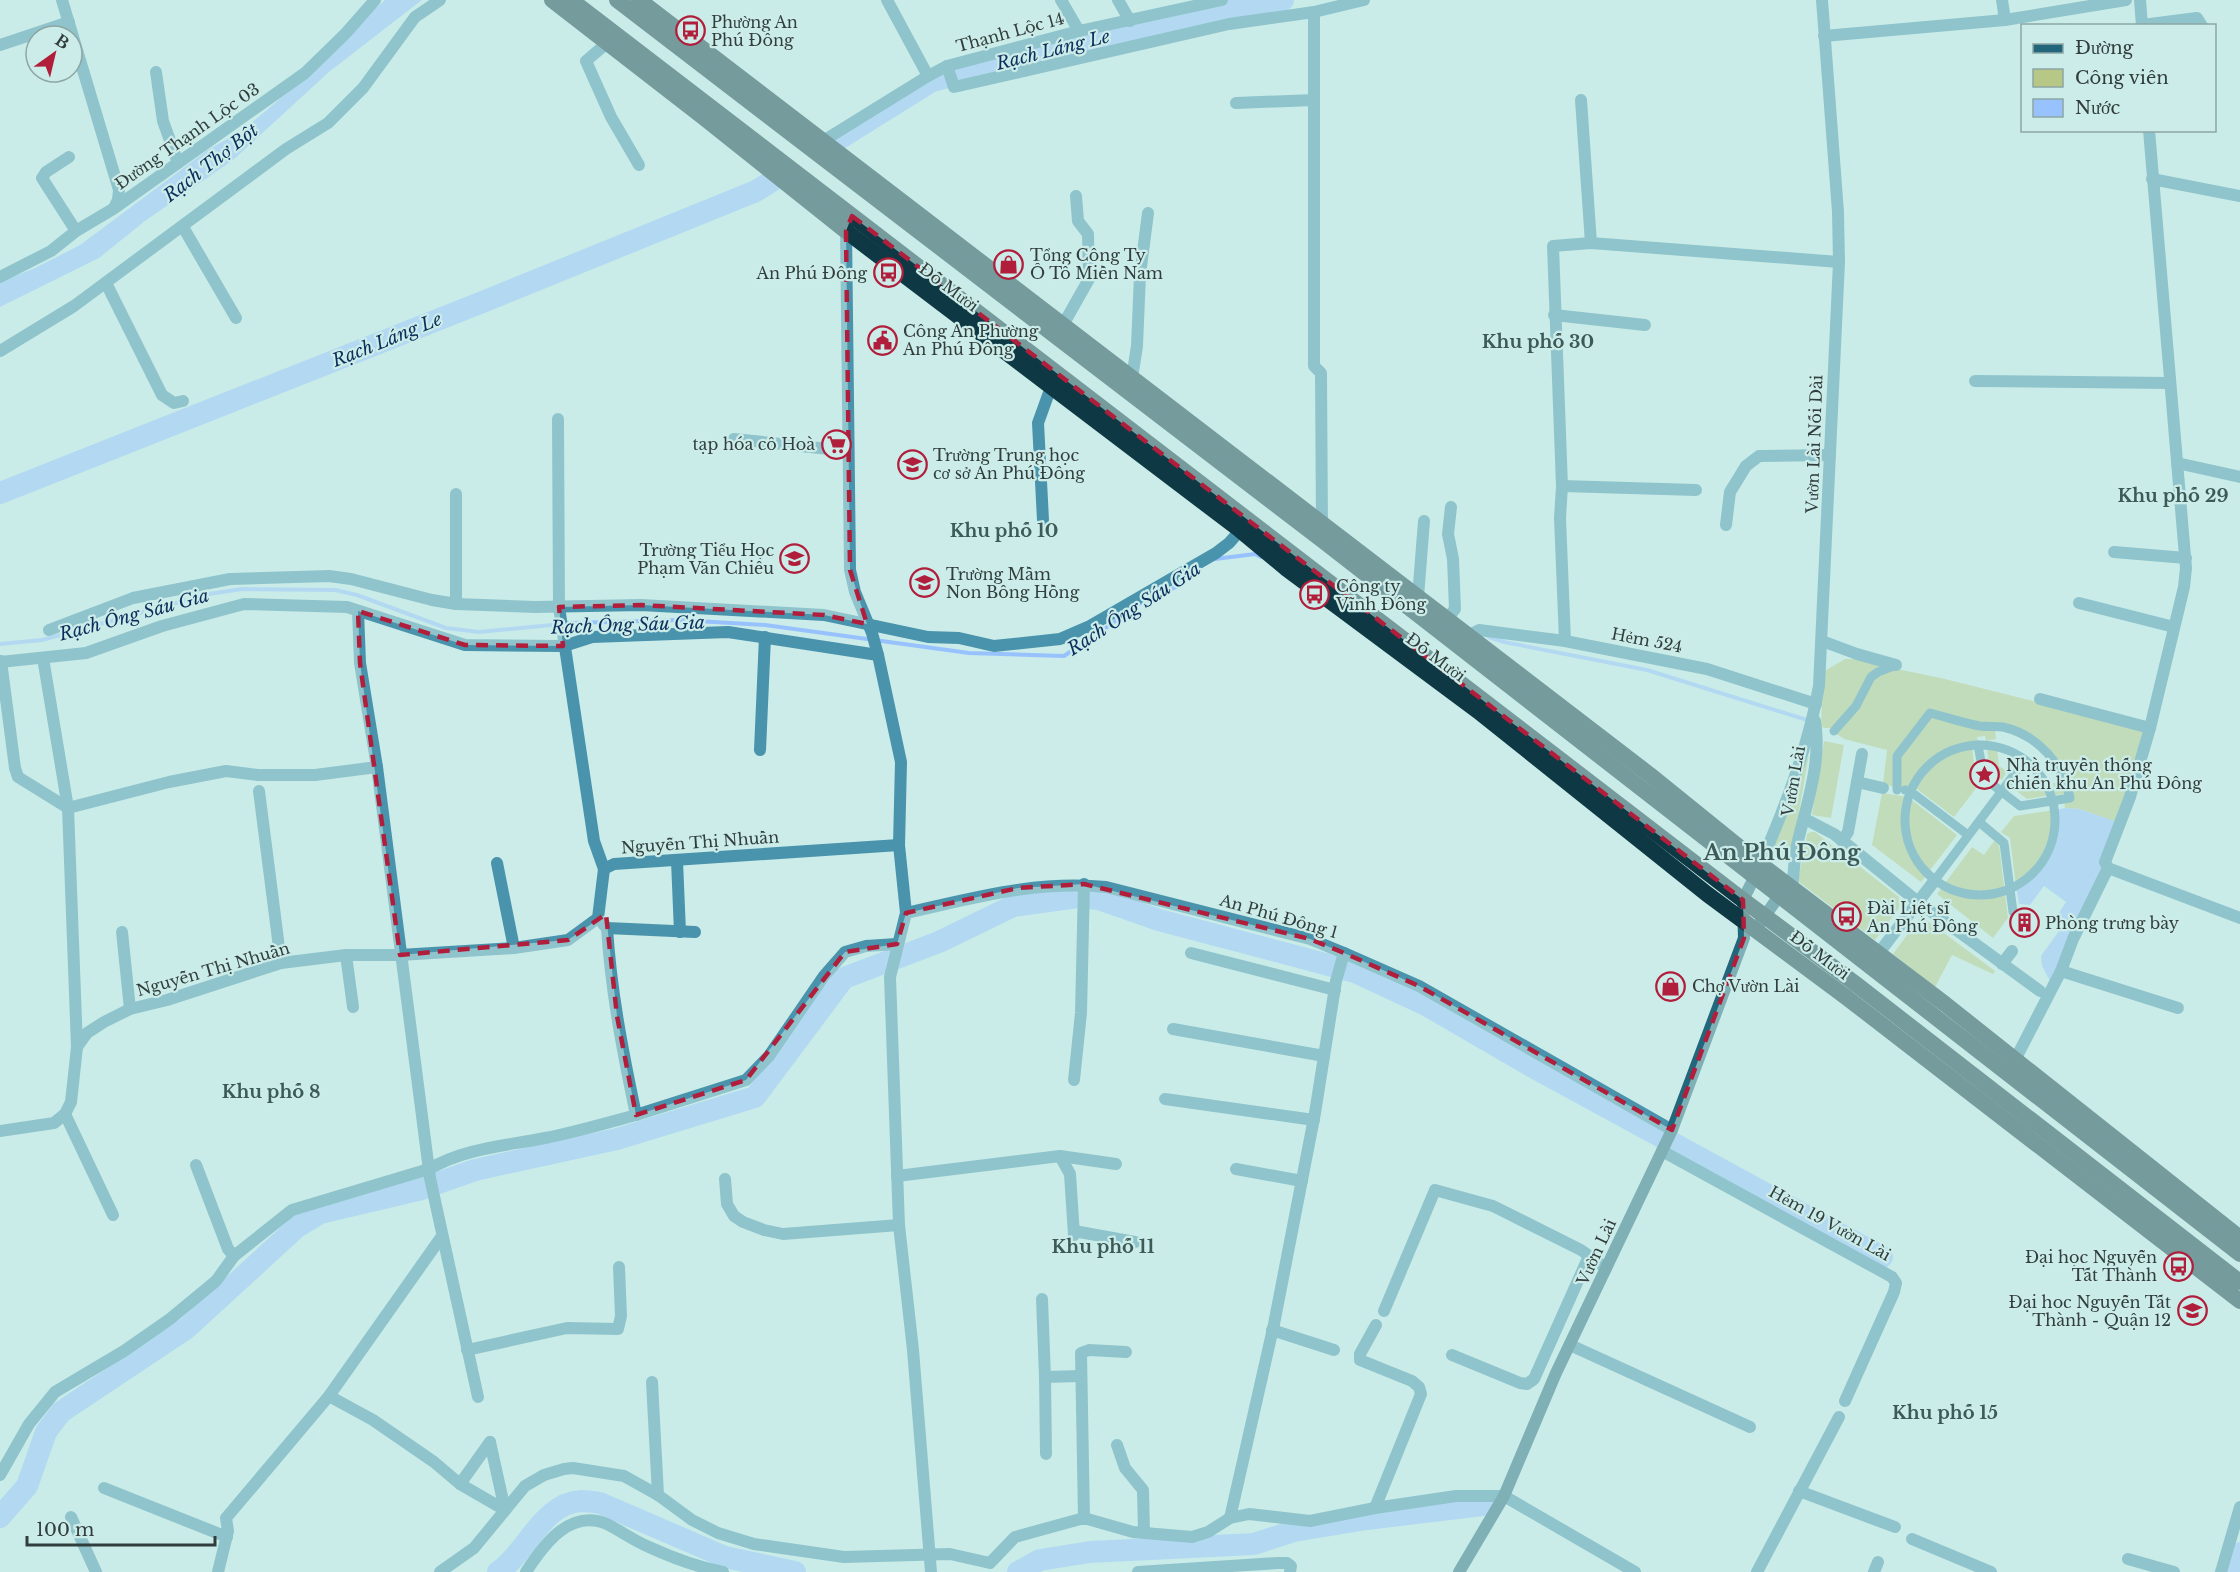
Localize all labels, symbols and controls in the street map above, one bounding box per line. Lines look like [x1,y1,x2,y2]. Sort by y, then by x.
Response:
street label: Thạnh Lộc 14 [954,8,1066,56]
place label: Phường An Phú Đông [711,12,798,50]
bus stop icon: Phường An Phú Đông [674,15,706,47]
north arrow [24,24,84,84]
legend [2021,24,2216,132]
water label: Rạch Láng Le [993,25,1112,75]
text: B [52,30,73,54]
text: Đường [2075,37,2134,59]
text: Công viên [2075,67,2169,89]
street label: Đường Thạnh Lộc 03 [111,79,263,193]
text: Nước [2075,97,2121,119]
water label: Rạch Thợ Bột [158,119,263,207]
place label: Tổng Công Ty Ô Tô Miền Nam [1030,245,1163,283]
shop icon: Tổng Công Ty Ô Tô Miền Nam [993,248,1025,280]
bus stop icon: An Phú Đông [872,257,904,289]
street label: Đỗ Mười [915,258,983,316]
place label: An Phú Đông [756,263,867,283]
water label: Rạch Láng Le [328,308,445,372]
place label: Công An Phường An Phú Đông [902,321,1039,359]
public building icon: Công An Phường An Phú Đông [866,324,898,356]
district label: Khu phố 30 [1482,331,1594,353]
street label: Vườn Lài Nối Dài [1802,374,1826,515]
supermarket icon: tạp hóa cô Hoà [820,428,852,460]
place label: tạp hóa cô Hoà [693,434,815,454]
place label: Trường Trung học cơ sở An Phú Đông [933,445,1085,483]
school or university icon: Trường Trung học cơ sở An Phú Đông [896,448,928,480]
district label: Khu phố 29 [2117,485,2229,507]
district label: Khu phố 10 [950,520,1058,542]
place label: Trường Tiểu Học Phạm Văn Chiêu [637,540,774,578]
school or university icon: Trường Tiểu Học Phạm Văn Chiêu [779,543,811,575]
water label: Rạch Ông Sáu Gia [1062,557,1205,661]
place label: Trường Mầm Non Bông Hồng [946,564,1080,602]
school or university icon: Trường Mầm Non Bông Hồng [909,567,941,599]
place label: Công ty Vĩnh Đông [1335,576,1426,614]
bus stop icon: Công ty Vĩnh Đông [1299,579,1331,611]
water label: Rạch Ông Sáu Gia [55,583,211,646]
water label: Rạch Ông Sáu Gia [549,610,706,639]
street label: Hẻm 524 [1610,623,1684,657]
street label: Đỗ Mười [1402,628,1470,686]
street label: Vườn Lài [1777,744,1809,819]
place label: Nhà truyền thống chiến khu An Phú Đông [2006,755,2202,793]
place icon: Nhà truyền thống chiến khu An Phú Đông [1969,758,2001,790]
street label: Nguyễn Thị Nhuần [620,826,780,858]
district label: An Phú Đông [1703,839,1861,866]
street label: An Phú Đông 1 [1217,889,1340,942]
place label: Đài Liệt sĩ An Phú Đông [1866,898,1978,936]
bus stop icon: Đài Liệt sĩ An Phú Đông [1830,901,1862,933]
building icon: Phòng trưng bày [2008,907,2040,939]
place label: Phòng trưng bày [2045,913,2180,933]
street label: Đỗ Mười [1786,926,1854,984]
street label: Nguyễn Thị Nhuần [134,938,292,1000]
shop icon: Chợ Vườn Lài [1655,970,1687,1002]
place label: Chợ Vườn Lài [1692,976,1800,996]
district label: Khu phố 8 [222,1081,320,1103]
street label: Hẻm 19 Vườn Lài [1766,1181,1895,1265]
street label: Vườn Lài [1571,1215,1620,1289]
district label: Khu phố 11 [1052,1236,1155,1258]
place label: Đại học Nguyễn Tất Thành [2025,1247,2157,1285]
bus stop icon: Đại học Nguyễn Tất Thành [2162,1250,2194,1282]
place label: Đại học Nguyễn Tất Thành - Quận 12 [2009,1292,2171,1330]
school or university icon: Đại học Nguyễn Tất Thành - Quận 12 [2176,1295,2208,1327]
district label: Khu phố 15 [1892,1402,1998,1424]
scale bar [27,1509,214,1547]
text: 100 m [36,1519,94,1541]

